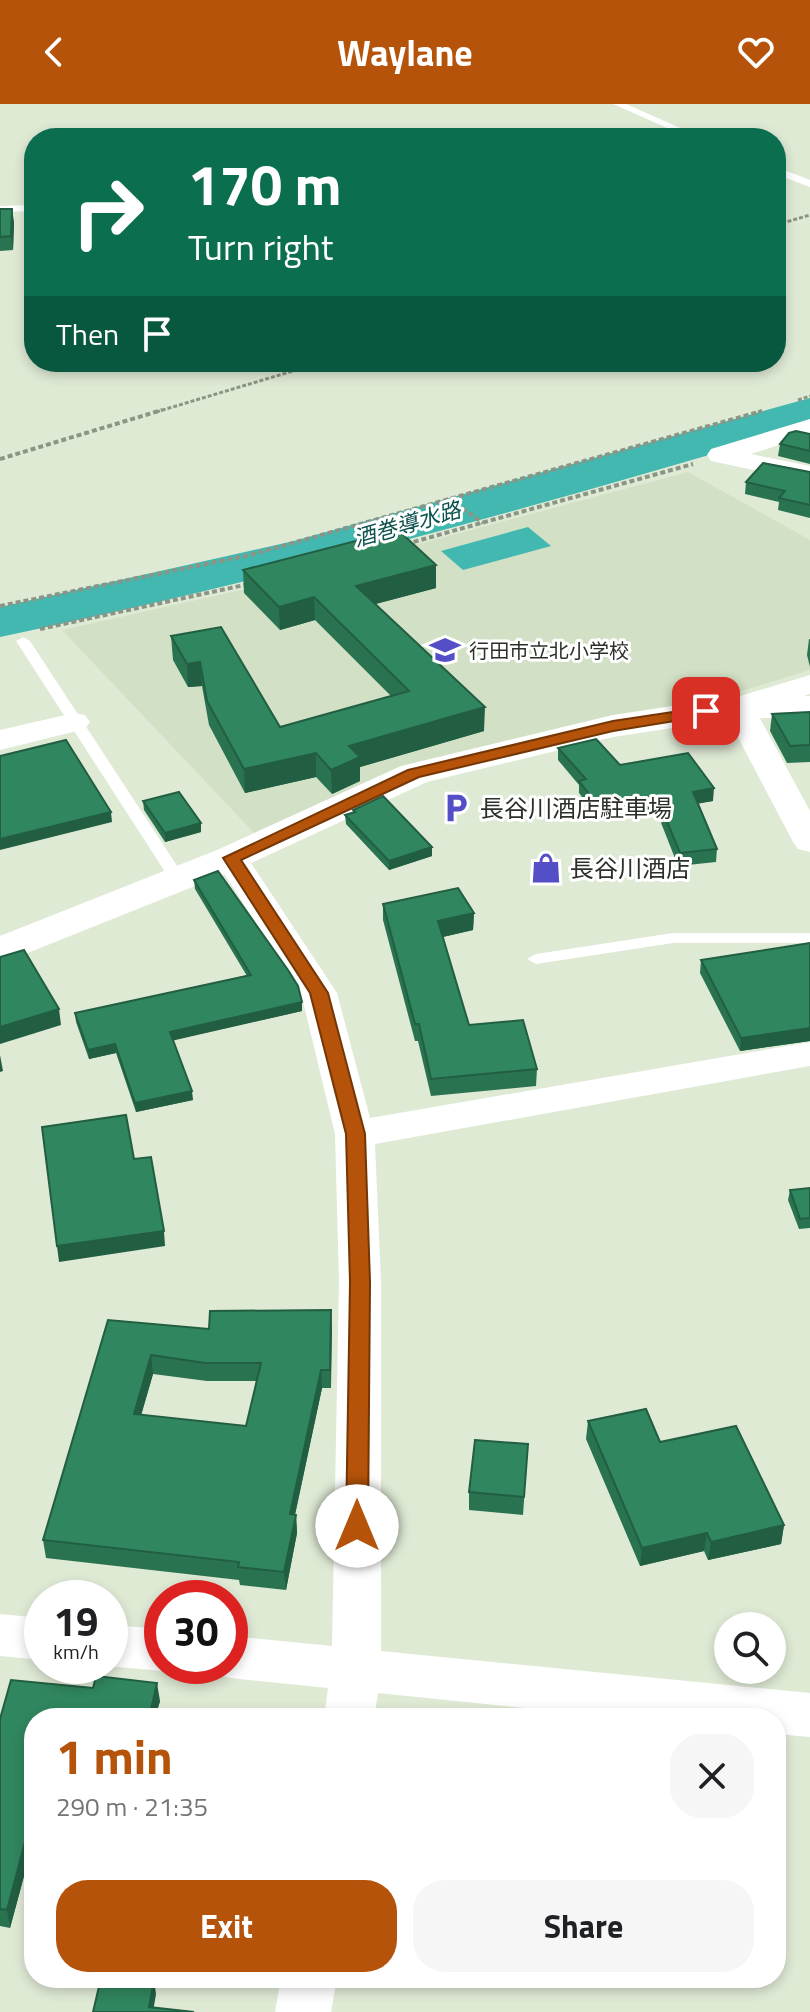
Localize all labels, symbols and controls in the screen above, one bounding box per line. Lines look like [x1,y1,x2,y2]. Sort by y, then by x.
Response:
text: Waylane [337,25,473,80]
icon: back [32,30,76,74]
icon: heart [734,30,778,74]
text: 170 m [188,142,341,227]
icon: right [56,160,160,264]
text: Turn right [188,219,333,274]
text: Then [56,311,119,357]
icon: arrive [135,312,179,356]
water label: 酒巻導水路 [349,492,466,556]
school or university icon: 行田市立北小学校 [428,633,462,667]
place label: 行田市立北小学校 [469,635,629,666]
pin [672,677,740,745]
icon: arrive [684,689,728,733]
place label: 長谷川酒店駐車場 [480,790,672,826]
parking icon: 長谷川酒店駐車場 [439,791,473,825]
place label: 長谷川酒店 [570,850,690,886]
shop icon: 長谷川酒店 [529,851,563,885]
position arrow [315,1484,399,1568]
speed limit sign: 30 [144,1580,248,1684]
text: 19 [54,1591,98,1652]
map controls [714,1612,786,1684]
button: search [714,1612,786,1684]
text: km/h [53,1636,99,1667]
text: 1 min [56,1720,173,1793]
button: close [670,1734,754,1818]
text: 290 m · 21:35 [56,1787,208,1826]
button: Exit [56,1880,397,1972]
button: Share [413,1880,754,1972]

